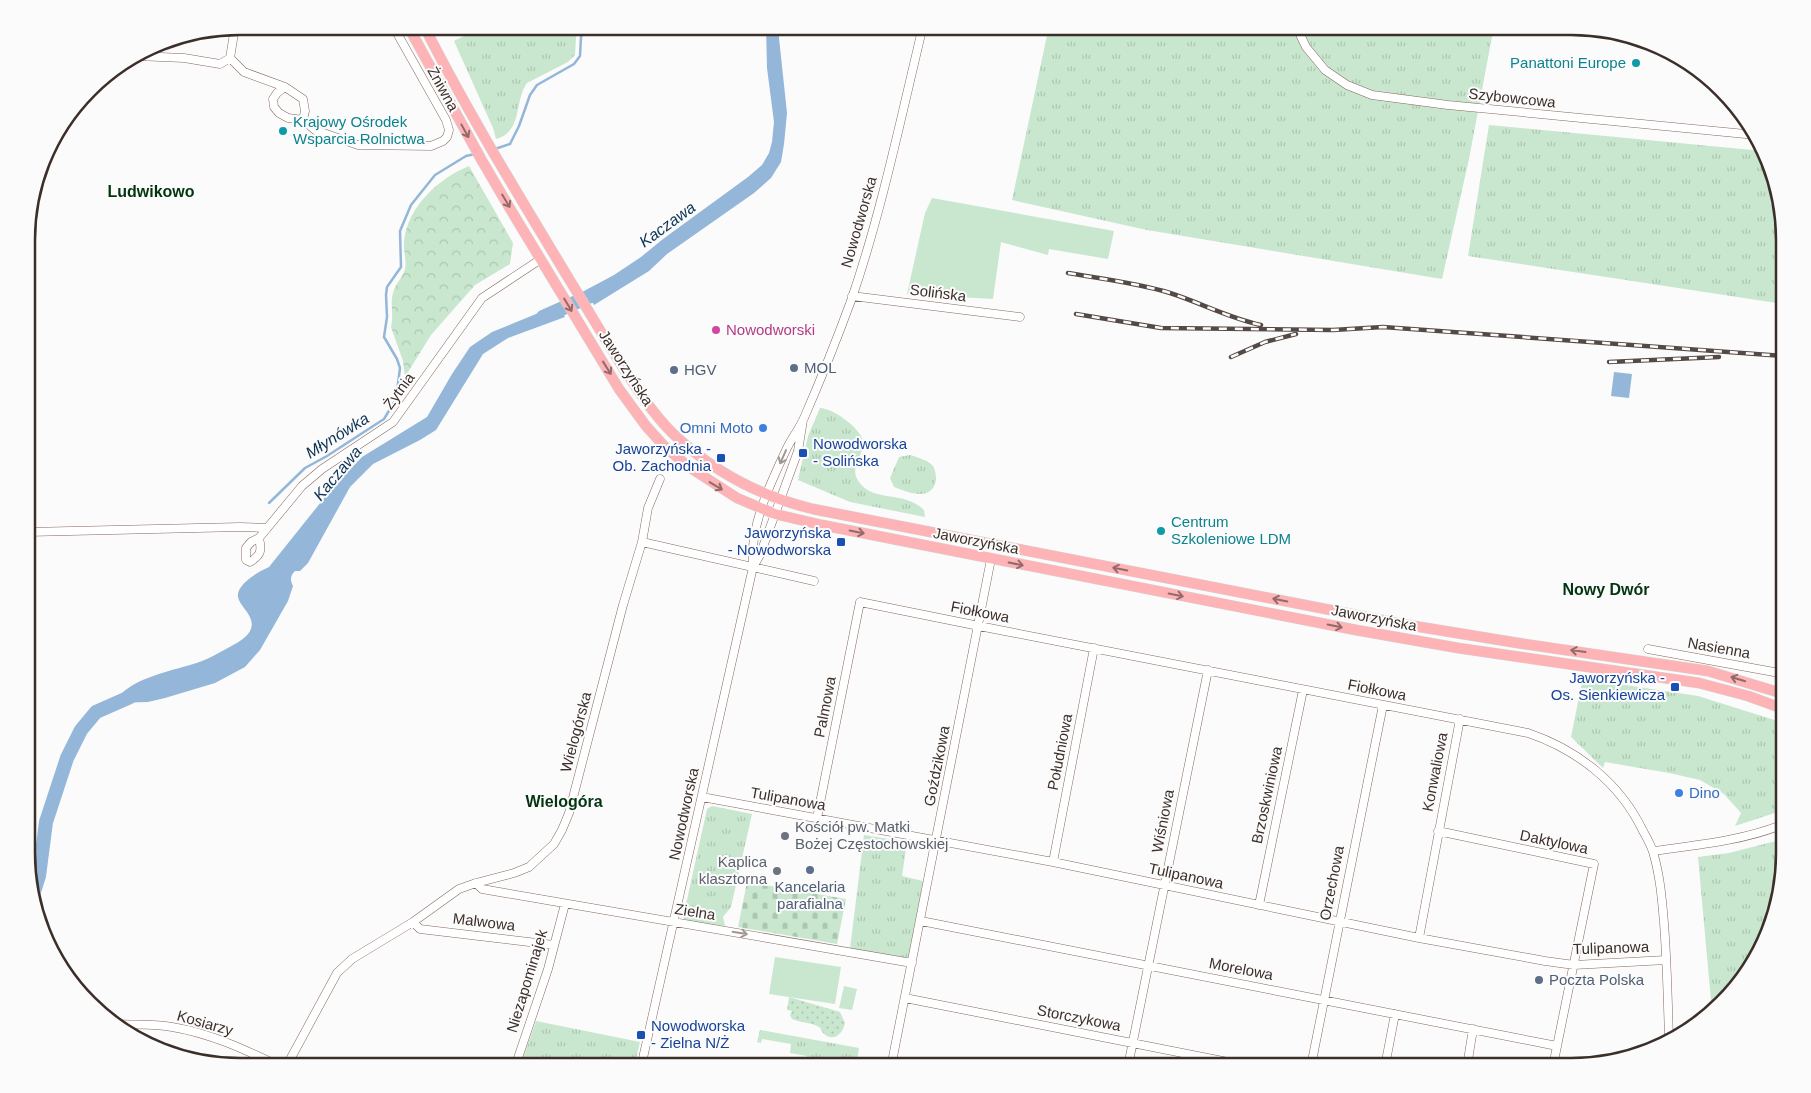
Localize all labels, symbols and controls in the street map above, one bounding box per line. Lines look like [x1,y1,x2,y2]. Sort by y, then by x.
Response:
place label: Panattoni Europe [1510,54,1626,71]
marker: Panattoni Europe [1630,57,1642,69]
street label: Żniwna [424,63,463,115]
street label: Szybowcowa [1468,84,1557,111]
place label: Krajowy Ośrodek Wsparcia Rolnictwa [293,113,425,147]
one-way arrow [460,123,470,138]
marker: Krajowy Ośrodek Wsparcia Rolnictwa [277,125,289,137]
street label: Nowodworska [837,174,880,269]
district label: Ludwikowo [107,183,195,200]
one-way arrow [501,194,511,208]
water label: Kaczawa [636,198,699,250]
street label: Solińska [909,281,968,304]
one-way arrow [564,297,574,311]
place label: Nowodworski [726,321,815,338]
marker: Nowodworski [710,324,722,336]
street label: Jaworzyńska [596,327,658,409]
place label: MOL [804,359,837,376]
one-way arrow [602,361,612,375]
place label: HGV [684,361,717,378]
marker: MOL [788,362,800,374]
marker: HGV [668,364,680,376]
street label: Żytnia [380,369,418,412]
water label: Młynówka [303,409,372,461]
place label: Omni Moto [680,419,753,436]
marker: Omni Moto [757,422,769,434]
place label: Nowodworska - Solińska [813,435,908,469]
place label: Jaworzyńska - Ob. Zachodnia [613,440,712,474]
water label: Kaczawa [310,443,365,504]
marker: Nowodworska - Solińska [797,447,809,459]
one-way arrow [778,449,788,464]
marker: Jaworzyńska - Ob. Zachodnia [715,452,727,464]
one-way arrow [709,481,723,491]
place label: Centrum Szkoleniowe LDM [1171,513,1291,547]
place label: Jaworzyńska - Nowodworska [728,524,832,558]
street label: Jaworzyńska [932,524,1021,557]
marker: Centrum Szkoleniowe LDM [1155,525,1167,537]
one-way arrow [849,528,865,538]
marker: Jaworzyńska - Nowodworska [835,536,847,548]
one-way arrow [1008,559,1024,569]
one-way arrow [1113,564,1129,574]
district label: Nowy Dwór [1562,581,1650,598]
one-way arrow [1168,590,1184,600]
one-way arrow [1272,595,1288,605]
street label: Fiołkowa [949,598,1011,626]
street label: Jaworzyńska [1330,601,1419,634]
one-way arrow [1327,622,1343,631]
street label: Nasienna [1686,634,1752,661]
one-way arrow [1570,646,1586,656]
place label: Jaworzyńska - Os. Sienkiewicza [1551,669,1666,703]
one-way arrow [1730,673,1746,683]
street label: Palmowa [810,674,839,739]
street label: Fiołkowa [1346,676,1408,704]
marker: Jaworzyńska - Os. Sienkiewicza [1669,681,1681,693]
street label: Wielogórska [557,689,595,774]
street label: Południowa [1044,712,1075,792]
street label: Goździkowa [920,724,953,808]
street label: Konwaliowa [1419,730,1451,813]
street label: Brzoskwiniowa [1248,744,1285,845]
street label: Nowodworska [665,765,702,862]
street label: Tulipanowa [749,784,828,814]
place label: Dino [1689,784,1720,801]
street label: Wiśniowa [1148,787,1177,854]
marker: Dino [1673,787,1685,799]
district label: Wielogóra [525,793,603,810]
place label: Kościół pw. Matki Bożej Częstochowskiej [795,818,948,852]
street label: Daktylowa [1518,826,1590,857]
marker: Kościół pw. Matki Bożej Częstochowskiej [779,830,791,842]
street label: Orzechowa [1316,843,1347,922]
place label: Kaplica klasztorna [699,853,768,887]
street label: Tulipanowa [1147,859,1226,892]
marker: Kancelaria parafialna [804,864,816,876]
marker: Kaplica klasztorna [771,865,783,877]
place label: Kancelaria parafialna [775,878,846,912]
street label: Zielna [674,900,717,923]
street label: Malwowa [452,909,517,934]
street label: Niezapominajek [503,927,550,1034]
one-way arrow [731,929,747,939]
street label: Tulipanowa [1573,938,1650,957]
street label: Morelowa [1208,954,1275,983]
place label: Poczta Polska [1549,971,1645,988]
marker: Poczta Polska [1533,974,1545,986]
street label: Storczykowa [1036,1001,1123,1034]
street label: Kosiarzy [175,1006,236,1039]
place label: Nowodworska - Zielna N/Ż [651,1017,746,1051]
marker: Nowodworska - Zielna N/Ż [635,1029,647,1041]

